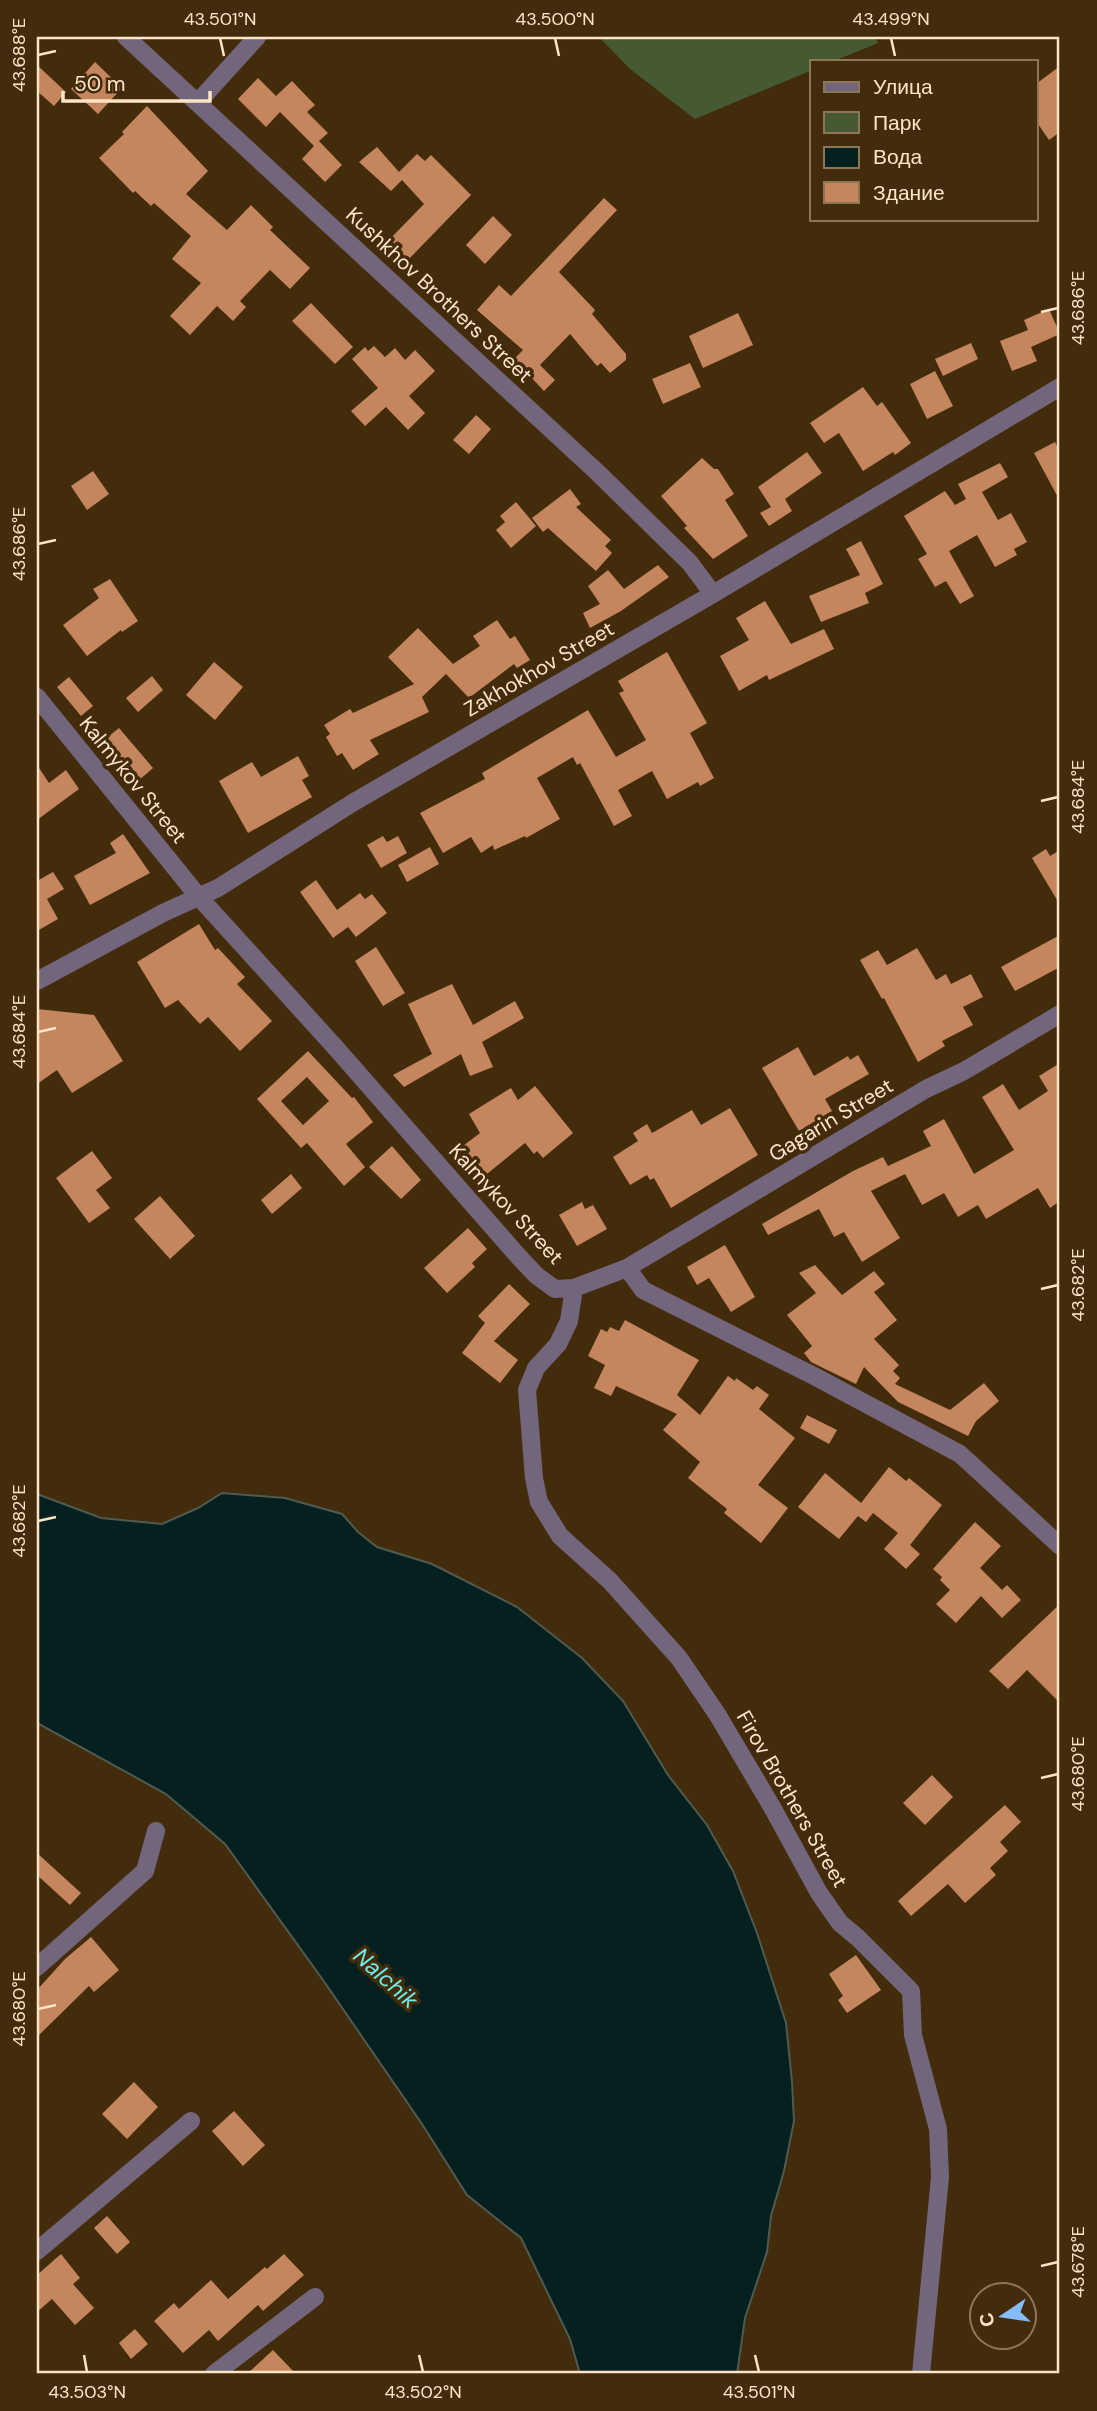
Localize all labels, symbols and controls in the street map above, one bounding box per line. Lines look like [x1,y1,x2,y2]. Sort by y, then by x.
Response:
text: 43.501°N [184,7,256,31]
text: 43.500°N [515,7,595,31]
text: 43.499°N [852,7,930,31]
text: 43.688°E [7,18,31,92]
scale bar [63,60,210,104]
legend [810,60,1038,220]
text: 50 m [74,70,125,98]
text: Улица [873,73,933,101]
text: Парк [873,109,921,137]
text: Вода [873,143,922,171]
text: Здание [873,179,945,207]
street label: Kushkhov Brothers Street [340,201,538,389]
text: 43.686°E [1066,271,1090,345]
text: 43.686°E [7,507,31,581]
street label: Zakhokhov Street [459,615,619,723]
street label: Kalmykov Street [73,711,193,849]
text: 43.684°E [1066,760,1090,834]
text: 43.684°E [7,995,31,1069]
street label: Gagarin Street [764,1072,898,1168]
street label: Kalmykov Street [443,1137,569,1271]
text: 43.682°E [1066,1248,1090,1322]
text: 43.682°E [7,1484,31,1558]
street label: Firov Brothers Street [730,1705,854,1893]
text: 43.680°E [1066,1736,1090,1812]
water label: Nalchik [347,1941,425,2015]
text: 43.680°E [7,1971,31,2047]
text: 43.678°E [1066,2226,1090,2298]
north arrow [968,2282,1038,2352]
text: С [973,2310,1001,2329]
text: 43.503°N [48,2380,126,2404]
text: 43.502°N [384,2380,462,2404]
text: 43.501°N [723,2380,795,2404]

